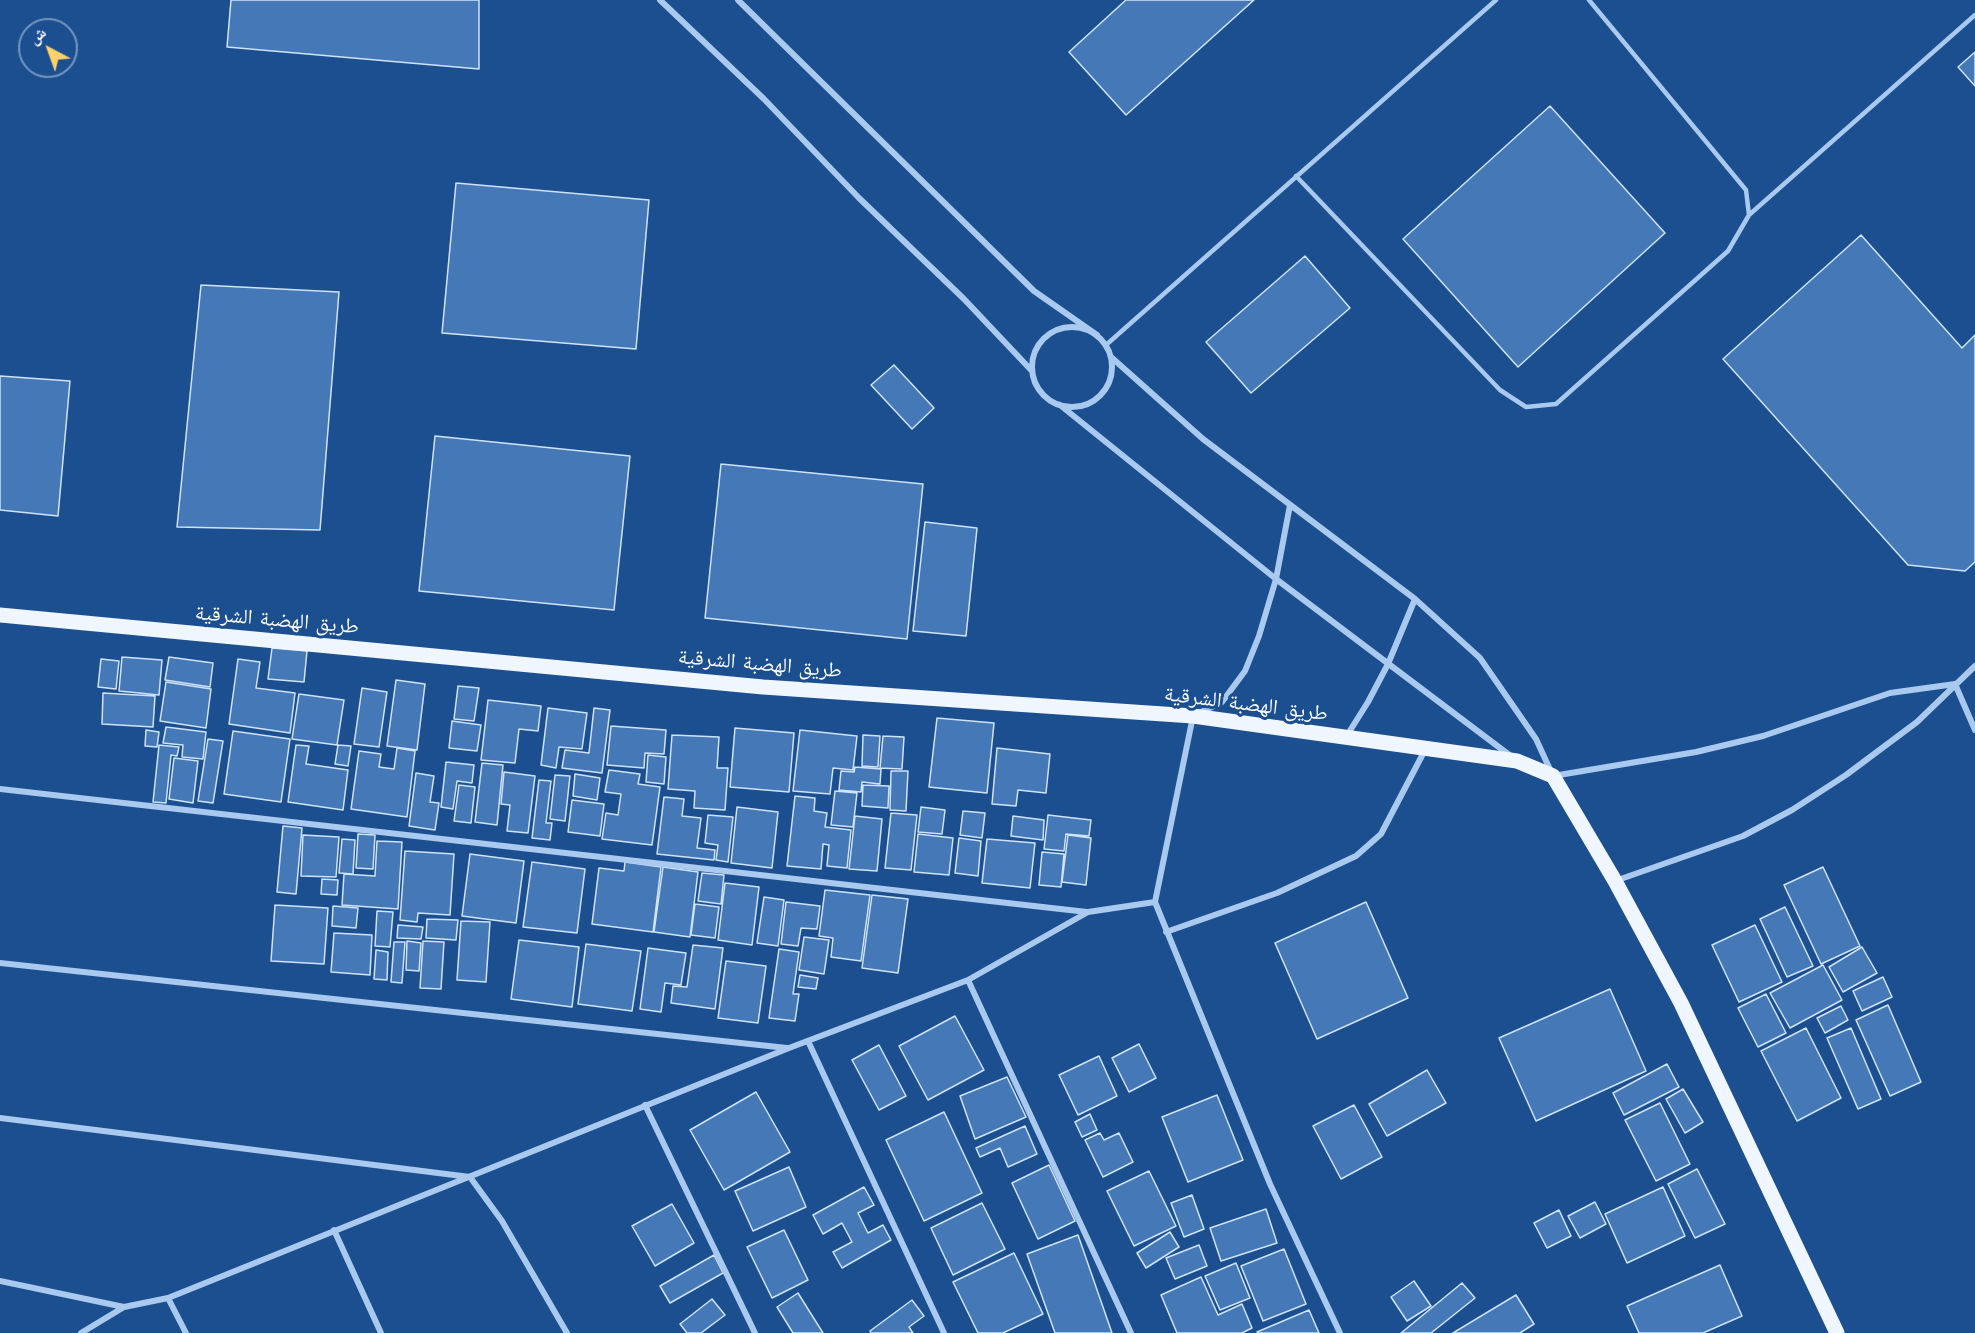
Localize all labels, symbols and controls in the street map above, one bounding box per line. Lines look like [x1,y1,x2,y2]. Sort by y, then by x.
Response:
north arrow [18,18,78,78]
text: ش [25,23,50,48]
street label: طريق الهضبة الشرقية [194,600,360,640]
street label: طريق الهضبة الشرقية [677,644,843,684]
street label: طريق الهضبة الشرقية [1163,681,1329,727]

